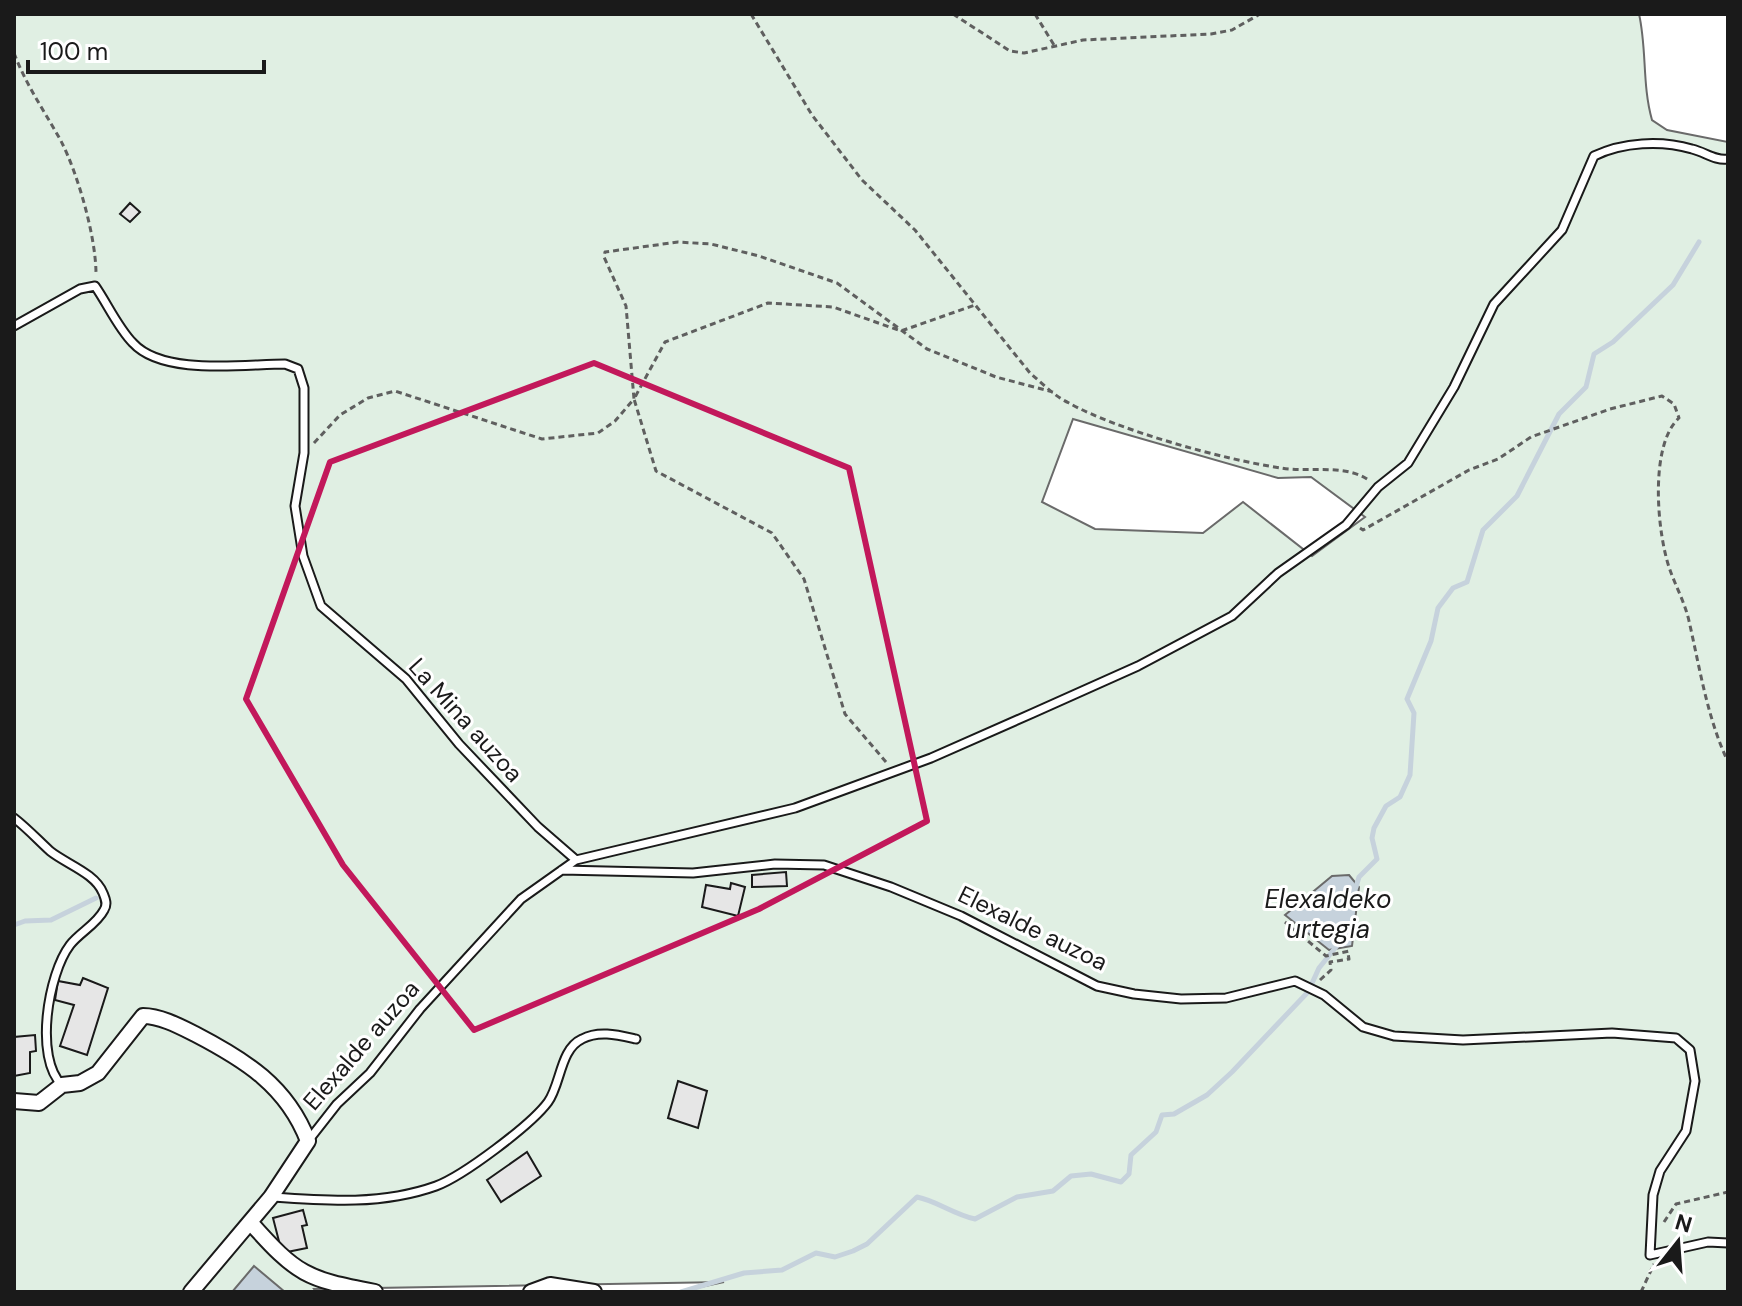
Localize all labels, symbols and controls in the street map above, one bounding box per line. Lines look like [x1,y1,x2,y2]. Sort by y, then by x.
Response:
scale bar [28,24,264,74]
text: 100 m [40,36,108,67]
street label: La Mina auzoa [402,652,530,788]
street label: Elexalde auzoa [953,878,1113,978]
water label: Elexaldeko urtegia [1265,882,1391,946]
street label: Elexalde auzoa [296,974,426,1116]
north arrow [1638,1202,1718,1282]
text: N [1672,1207,1696,1240]

